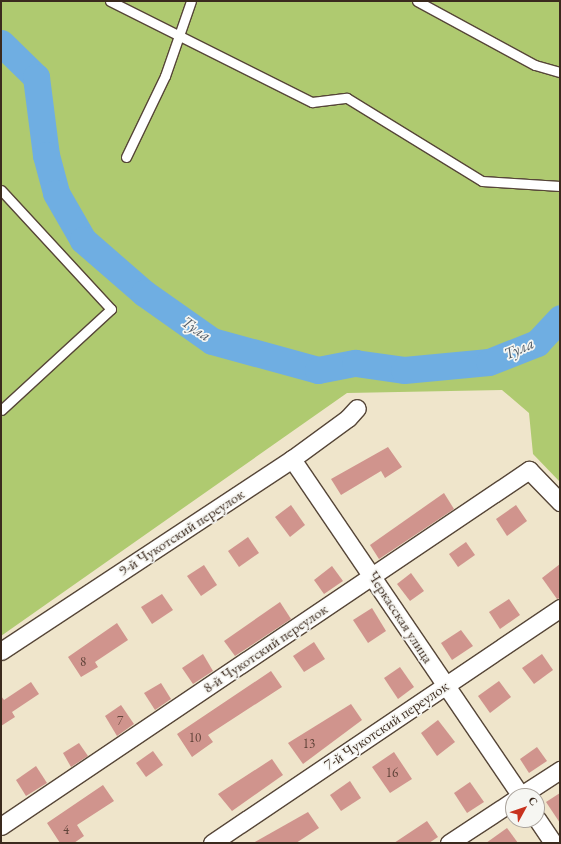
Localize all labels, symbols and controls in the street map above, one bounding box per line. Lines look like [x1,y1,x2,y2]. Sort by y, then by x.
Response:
water label: Тула [178,312,214,346]
water label: Тула [501,334,537,364]
street label: 9-й Чукотский переулок [115,485,247,579]
street label: Черкасская улица [365,568,437,666]
street label: 8-й Чукотский переулок [199,600,331,696]
house number: 8 [80,654,86,670]
street label: 7-й Чукотский переулок [320,677,452,773]
house number: 7 [117,713,123,729]
house number: 10 [189,730,201,746]
house number: 13 [303,736,315,752]
house number: 16 [386,765,398,781]
north arrow [505,788,545,828]
text: С [526,793,541,808]
house number: 4 [63,822,69,838]

